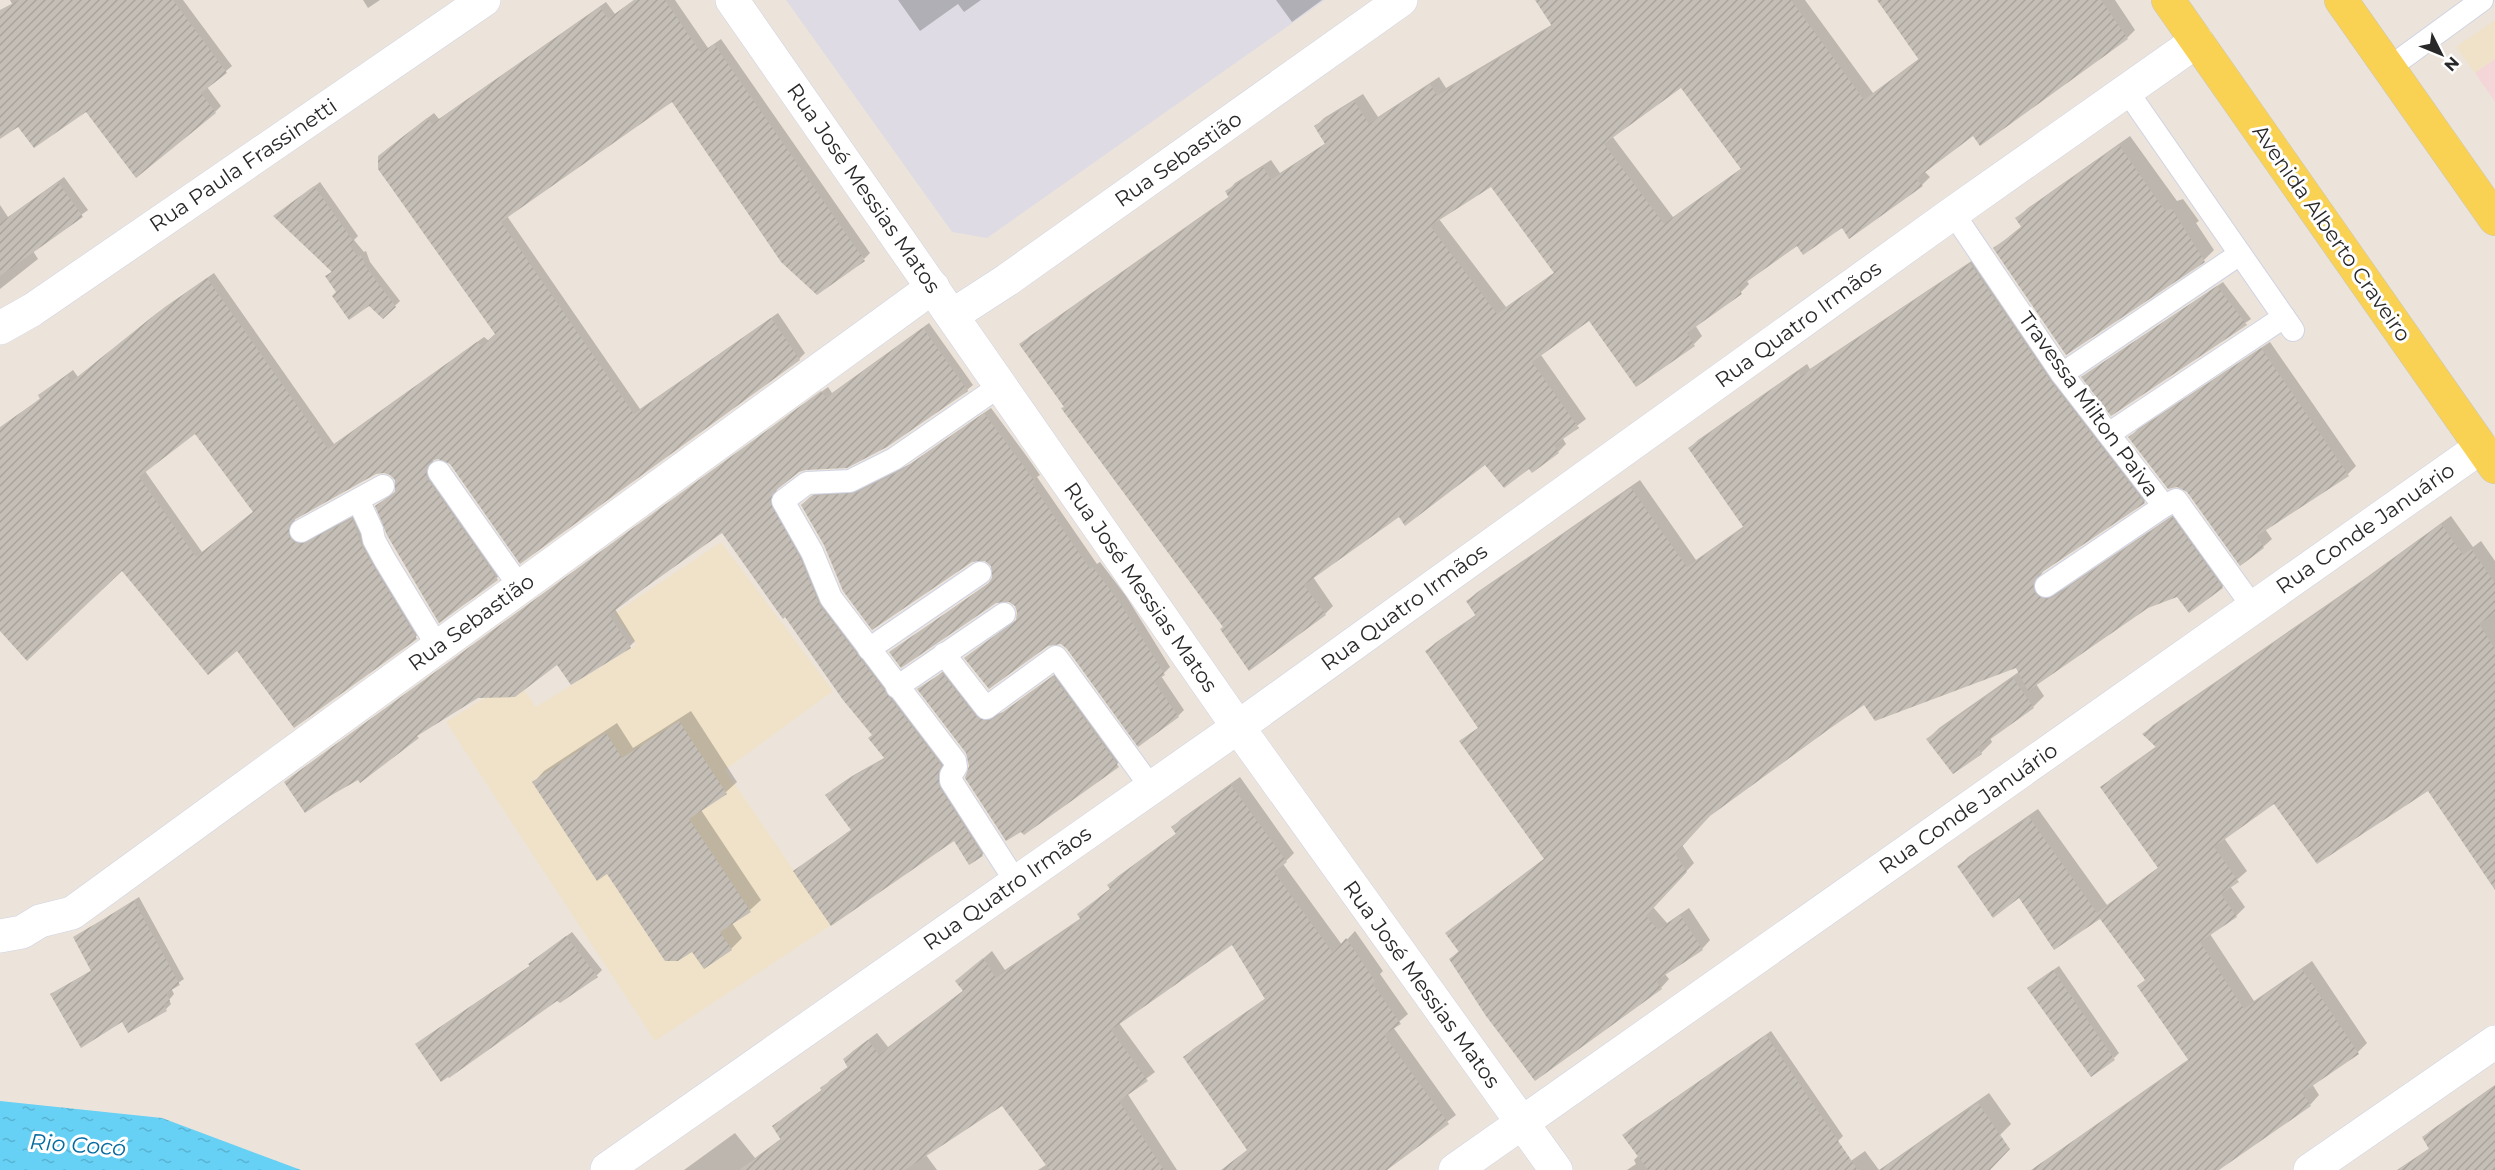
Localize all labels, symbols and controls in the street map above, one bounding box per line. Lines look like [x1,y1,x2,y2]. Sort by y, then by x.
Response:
north arrow [2411,24,2471,84]
text: N [2440,53,2463,75]
street label: Rua José Messias Matos [782,78,946,298]
street label: Rua Paula Frassinetti [145,93,341,237]
street label: Rua Sebastião [1110,106,1246,212]
street label: Avenida Alberto Craveiro [2248,120,2416,346]
street label: Rua Quatro Irmãos [1710,255,1886,393]
street label: Travessa Milton Paiva [2014,307,2164,501]
street label: Rua Conde Januário [2271,457,2459,599]
street label: Rua José Messias Matos [1059,477,1223,697]
street label: Rua Quatro Irmãos [1316,538,1492,676]
street label: Rua Sebastião [403,568,539,676]
street label: Rua Conde Januário [1874,737,2062,879]
street label: Rua Quatro Irmãos [918,821,1096,955]
street label: Rua José Messias Matos [1338,875,1506,1093]
water label: Rio Cocó [29,1128,127,1162]

